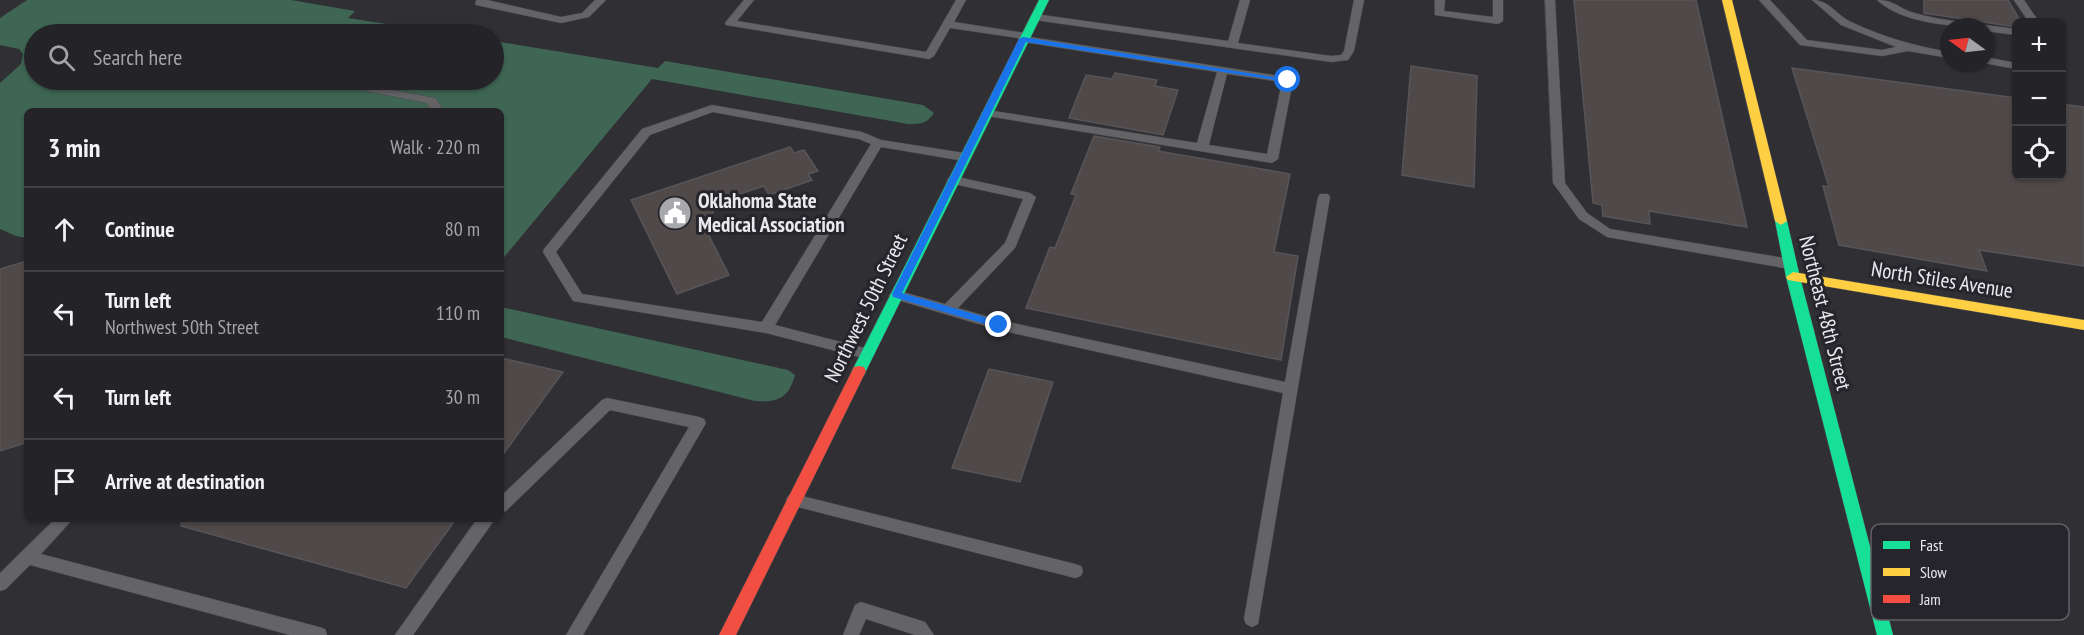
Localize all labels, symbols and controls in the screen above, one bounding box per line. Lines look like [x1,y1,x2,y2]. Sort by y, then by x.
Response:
north arrow [1940,18,1994,72]
map controls [2012,18,2066,180]
button: + [2012,18,2066,72]
search box [24,24,504,90]
icon: search [45,41,78,74]
text: Search here [93,43,182,71]
route start [1274,66,1300,92]
button: − [2012,72,2066,126]
button: locate [2012,126,2066,180]
text: 3 min [48,131,101,164]
text: Walk · 220 m [390,134,480,160]
place label: Oklahoma State Medical Association [698,187,845,238]
public building icon: Oklahoma State Medical Association [657,195,693,231]
icon: ahead [48,213,81,246]
text: Continue [105,215,175,243]
text: 80 m [445,216,480,242]
street label: Northwest 50th Street [818,229,913,386]
street label: Northeast 48th Street [1793,233,1858,393]
street label: North Stiles Avenue [1869,255,2015,304]
text: Turn left [105,286,171,314]
icon: left [48,297,81,330]
text: 110 m [436,300,480,326]
route end [985,311,1011,337]
text: Northwest 50th Street [105,314,259,340]
icon: left [48,381,81,414]
text: Turn left [105,383,171,411]
text: 30 m [445,384,480,410]
icon: arrive [48,465,81,498]
text: Arrive at destination [105,467,265,495]
legend [1871,524,2069,620]
text: Fast [1920,535,1943,555]
text: Slow [1920,562,1947,582]
text: Jam [1919,589,1941,609]

